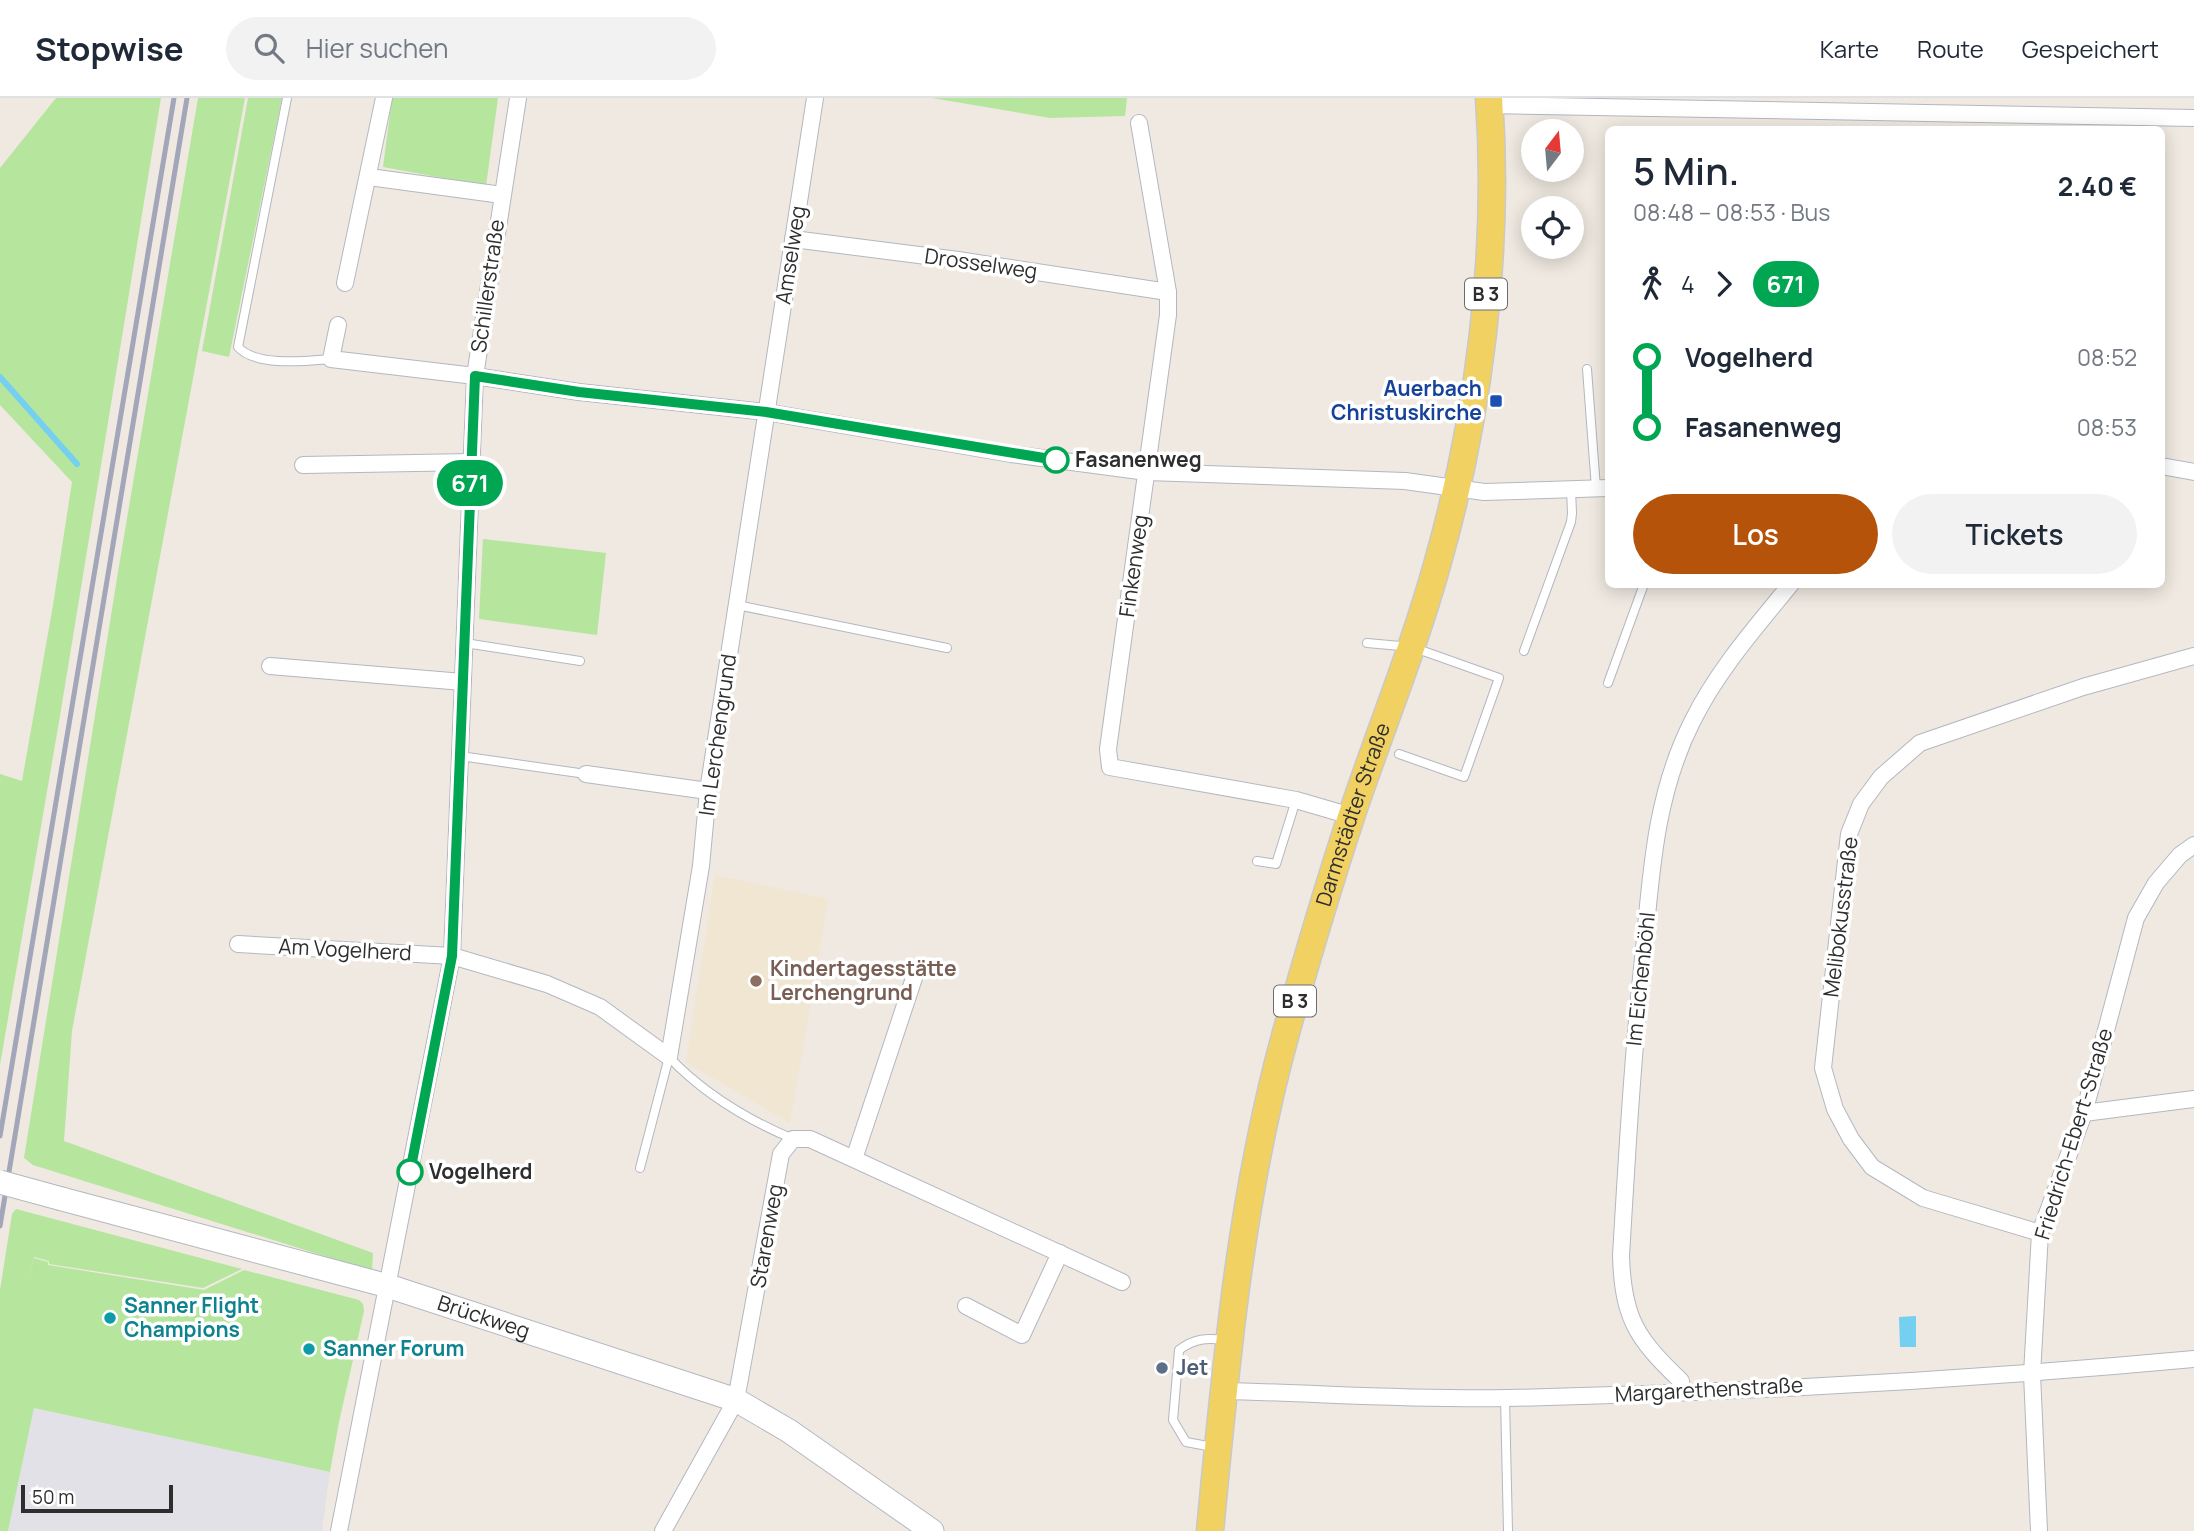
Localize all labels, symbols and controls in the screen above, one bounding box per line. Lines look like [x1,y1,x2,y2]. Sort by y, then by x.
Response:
search box [226,17,716,80]
text: Stopwise [35,26,184,71]
icon: search [250,29,288,67]
text: Hier suchen [306,30,448,66]
text: Karte [1820,32,1879,65]
text: Route [1917,32,1984,65]
text: Gespeichert [2022,32,2159,65]
north arrow [1521,119,1584,182]
map controls [1521,119,1584,259]
text: 5 Min. [1633,144,1739,196]
text: 2.40 € [2058,168,2137,204]
button: locate [1521,196,1584,259]
text: 08:48 – 08:53 · Bus [1633,196,1830,228]
street label: Amselweg [768,203,812,306]
street label: Schillerstraße [464,217,510,354]
street label: Drosselweg [923,241,1039,285]
icon: walk [1633,265,1671,303]
icon: forward [1705,265,1743,303]
text: 671 [1767,267,1805,300]
text: 4 [1681,268,1695,300]
road number: B 3 [1465,278,1507,310]
text: Vogelherd [1685,339,1813,375]
text: 08:52 [2077,341,2137,373]
place label: Auerbach Christuskirche [1331,374,1482,426]
marker: Auerbach Christuskirche [1488,393,1504,409]
text: Fasanenweg [1685,409,1842,445]
text: 08:53 [2077,411,2137,443]
place label: Fasanenweg [1075,445,1202,473]
marker: Fasanenweg [1043,447,1069,473]
line badge: 671 [430,460,510,506]
text: 671 [451,466,489,499]
button: Los [1633,494,1878,574]
button: Tickets [1892,494,2137,574]
street label: Finkenweg [1112,513,1154,619]
street label: Im Lerchengrund [692,652,742,818]
street label: Darmstädter Straße [1309,719,1396,909]
street label: Melibokusstraße [1816,835,1864,999]
street label: Im Eichenböhl [1619,911,1661,1047]
street label: Am Vogelherd [278,932,412,966]
place label: Kindertagesstätte Lerchengrund [770,954,957,1006]
marker: Kindertagesstätte Lerchengrund [748,973,764,989]
road number: B 3 [1274,986,1316,1016]
street label: Friedrich-Ebert-Straße [2028,1025,2119,1243]
place label: Vogelherd [429,1157,533,1185]
marker: Vogelherd [397,1159,423,1185]
street label: Starenweg [743,1182,789,1290]
street label: Brückweg [434,1288,534,1345]
place label: Sanner Flight Champions [124,1291,259,1343]
marker: Sanner Flight Champions [102,1310,118,1326]
place label: Sanner Forum [323,1334,464,1362]
marker: Sanner Forum [301,1341,317,1357]
place label: Jet [1176,1353,1208,1381]
marker: Jet [1154,1360,1170,1376]
street label: Margarethenstraße [1614,1370,1804,1408]
scale bar [21,1482,173,1514]
text: 50 m [32,1484,74,1510]

